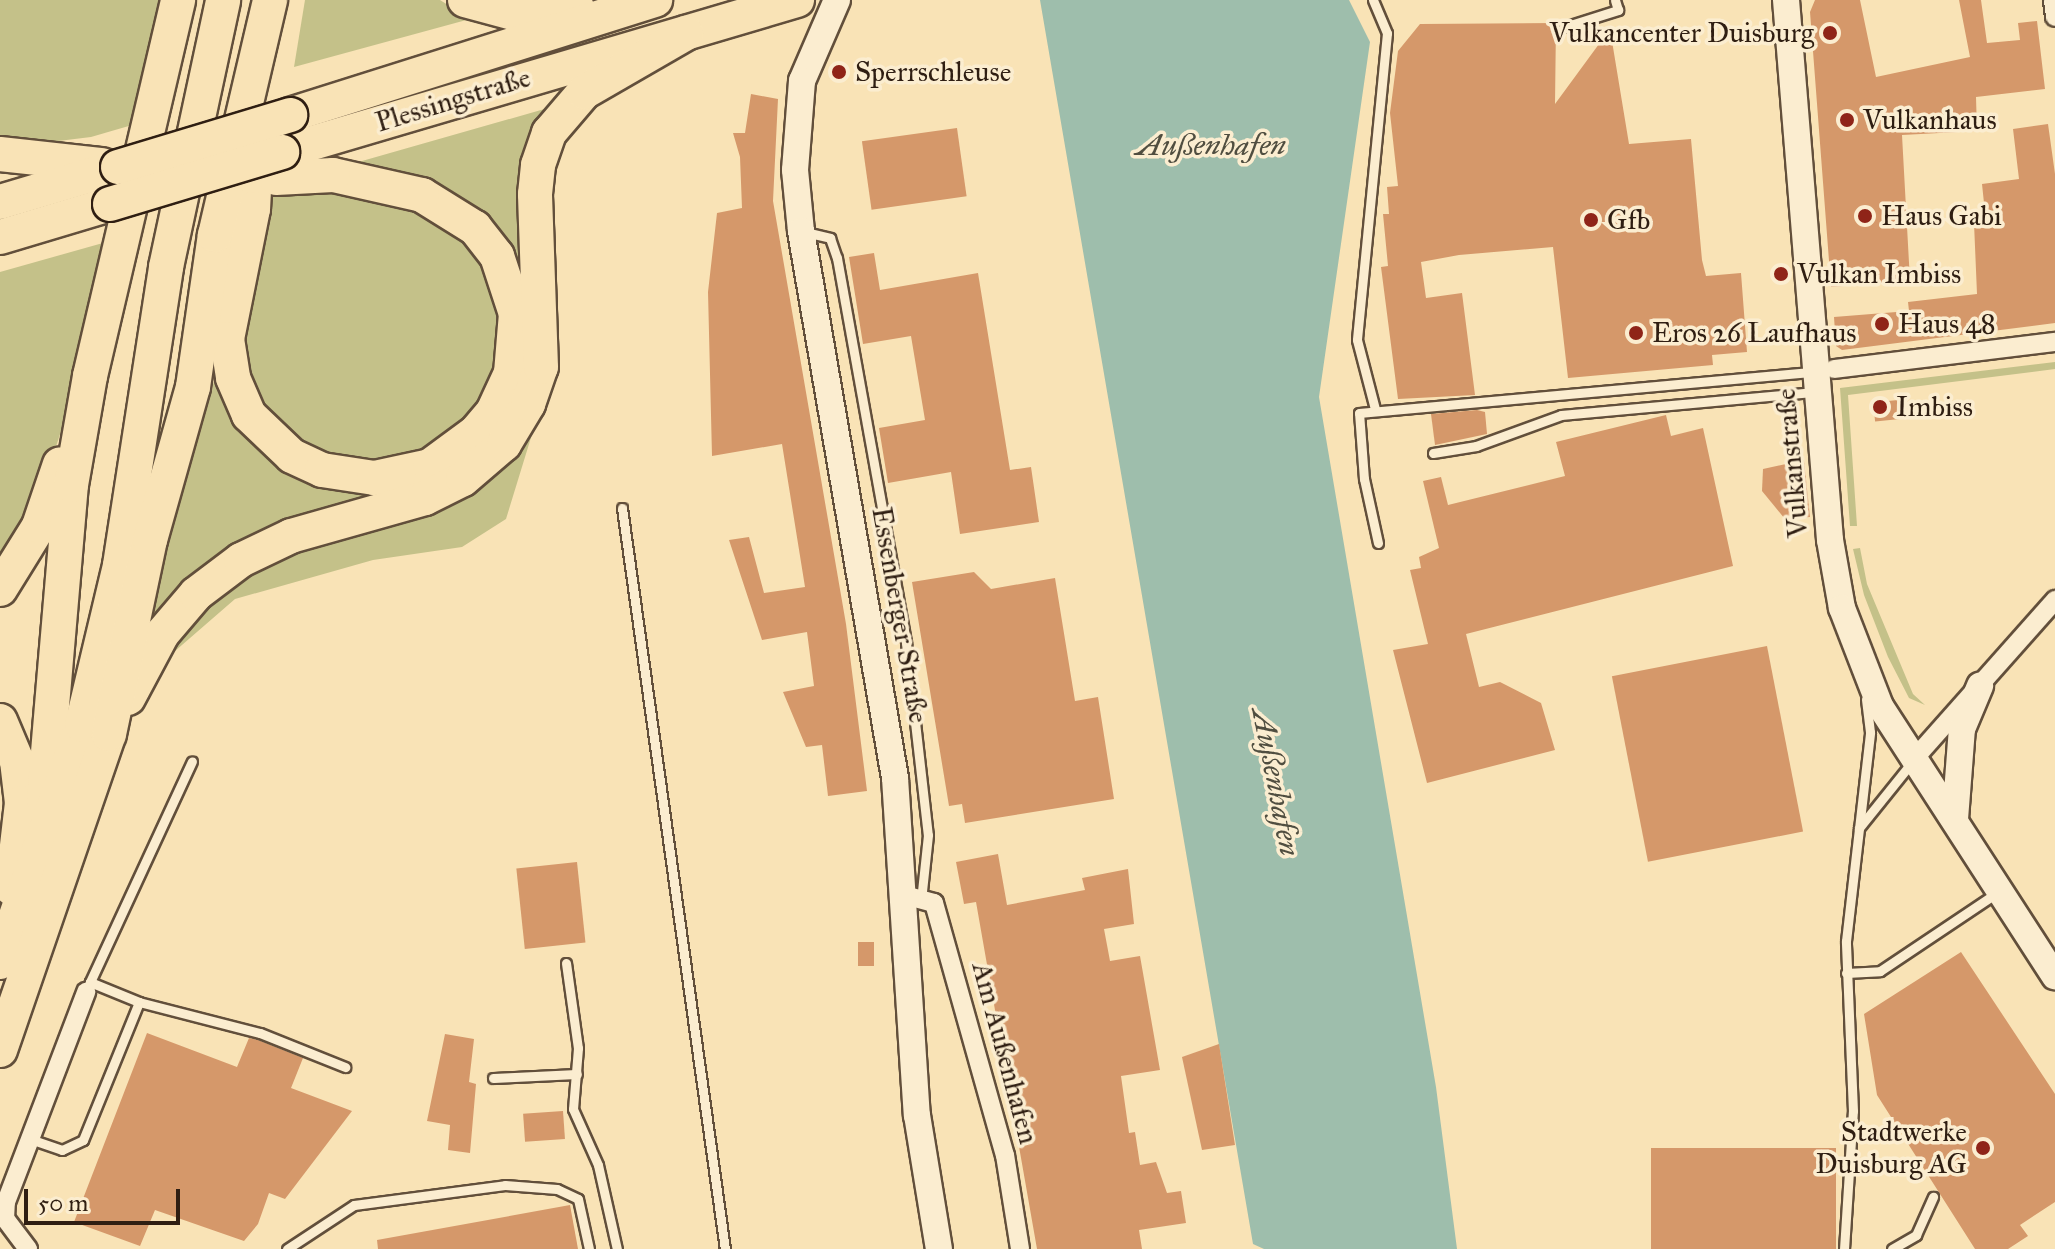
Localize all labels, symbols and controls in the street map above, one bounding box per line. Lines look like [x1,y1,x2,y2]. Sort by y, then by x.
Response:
place label: Vulkancenter Duisburg [1549,16,1814,50]
marker: Vulkancenter Duisburg [1821,24,1839,42]
place label: Sperrschleuse [855,55,1011,89]
street label: Plessingstraße [372,61,534,139]
marker: Sperrschleuse [830,63,848,81]
place label: Vulkanhaus [1863,103,1997,137]
marker: Vulkanhaus [1838,111,1856,129]
water label: Außenhafen [1136,127,1286,163]
place label: Haus Gabi [1881,199,2002,233]
place label: Gfb [1607,203,1650,237]
marker: Haus Gabi [1856,207,1874,225]
marker: Gfb [1582,211,1600,229]
place label: Vulkan Imbiss [1797,257,1961,291]
marker: Vulkan Imbiss [1772,265,1790,283]
place label: Haus 48 [1898,307,1996,341]
marker: Haus 48 [1873,315,1891,333]
place label: Eros 26 Laufhaus [1652,316,1857,350]
marker: Eros 26 Laufhaus [1627,324,1645,342]
street label: Vulkanstraße [1769,387,1815,539]
place label: Imbiss [1896,390,1973,424]
marker: Imbiss [1871,398,1889,416]
street label: Essenberger Straße [864,504,936,726]
water label: Außenhafen [1244,705,1308,859]
street label: Am Außenhafen [965,959,1045,1147]
place label: Stadtwerke Duisburg AG [1815,1115,1967,1181]
marker: Stadtwerke Duisburg AG [1974,1139,1992,1157]
scale bar [28,1173,184,1223]
text: 50 m [38,1188,88,1218]

